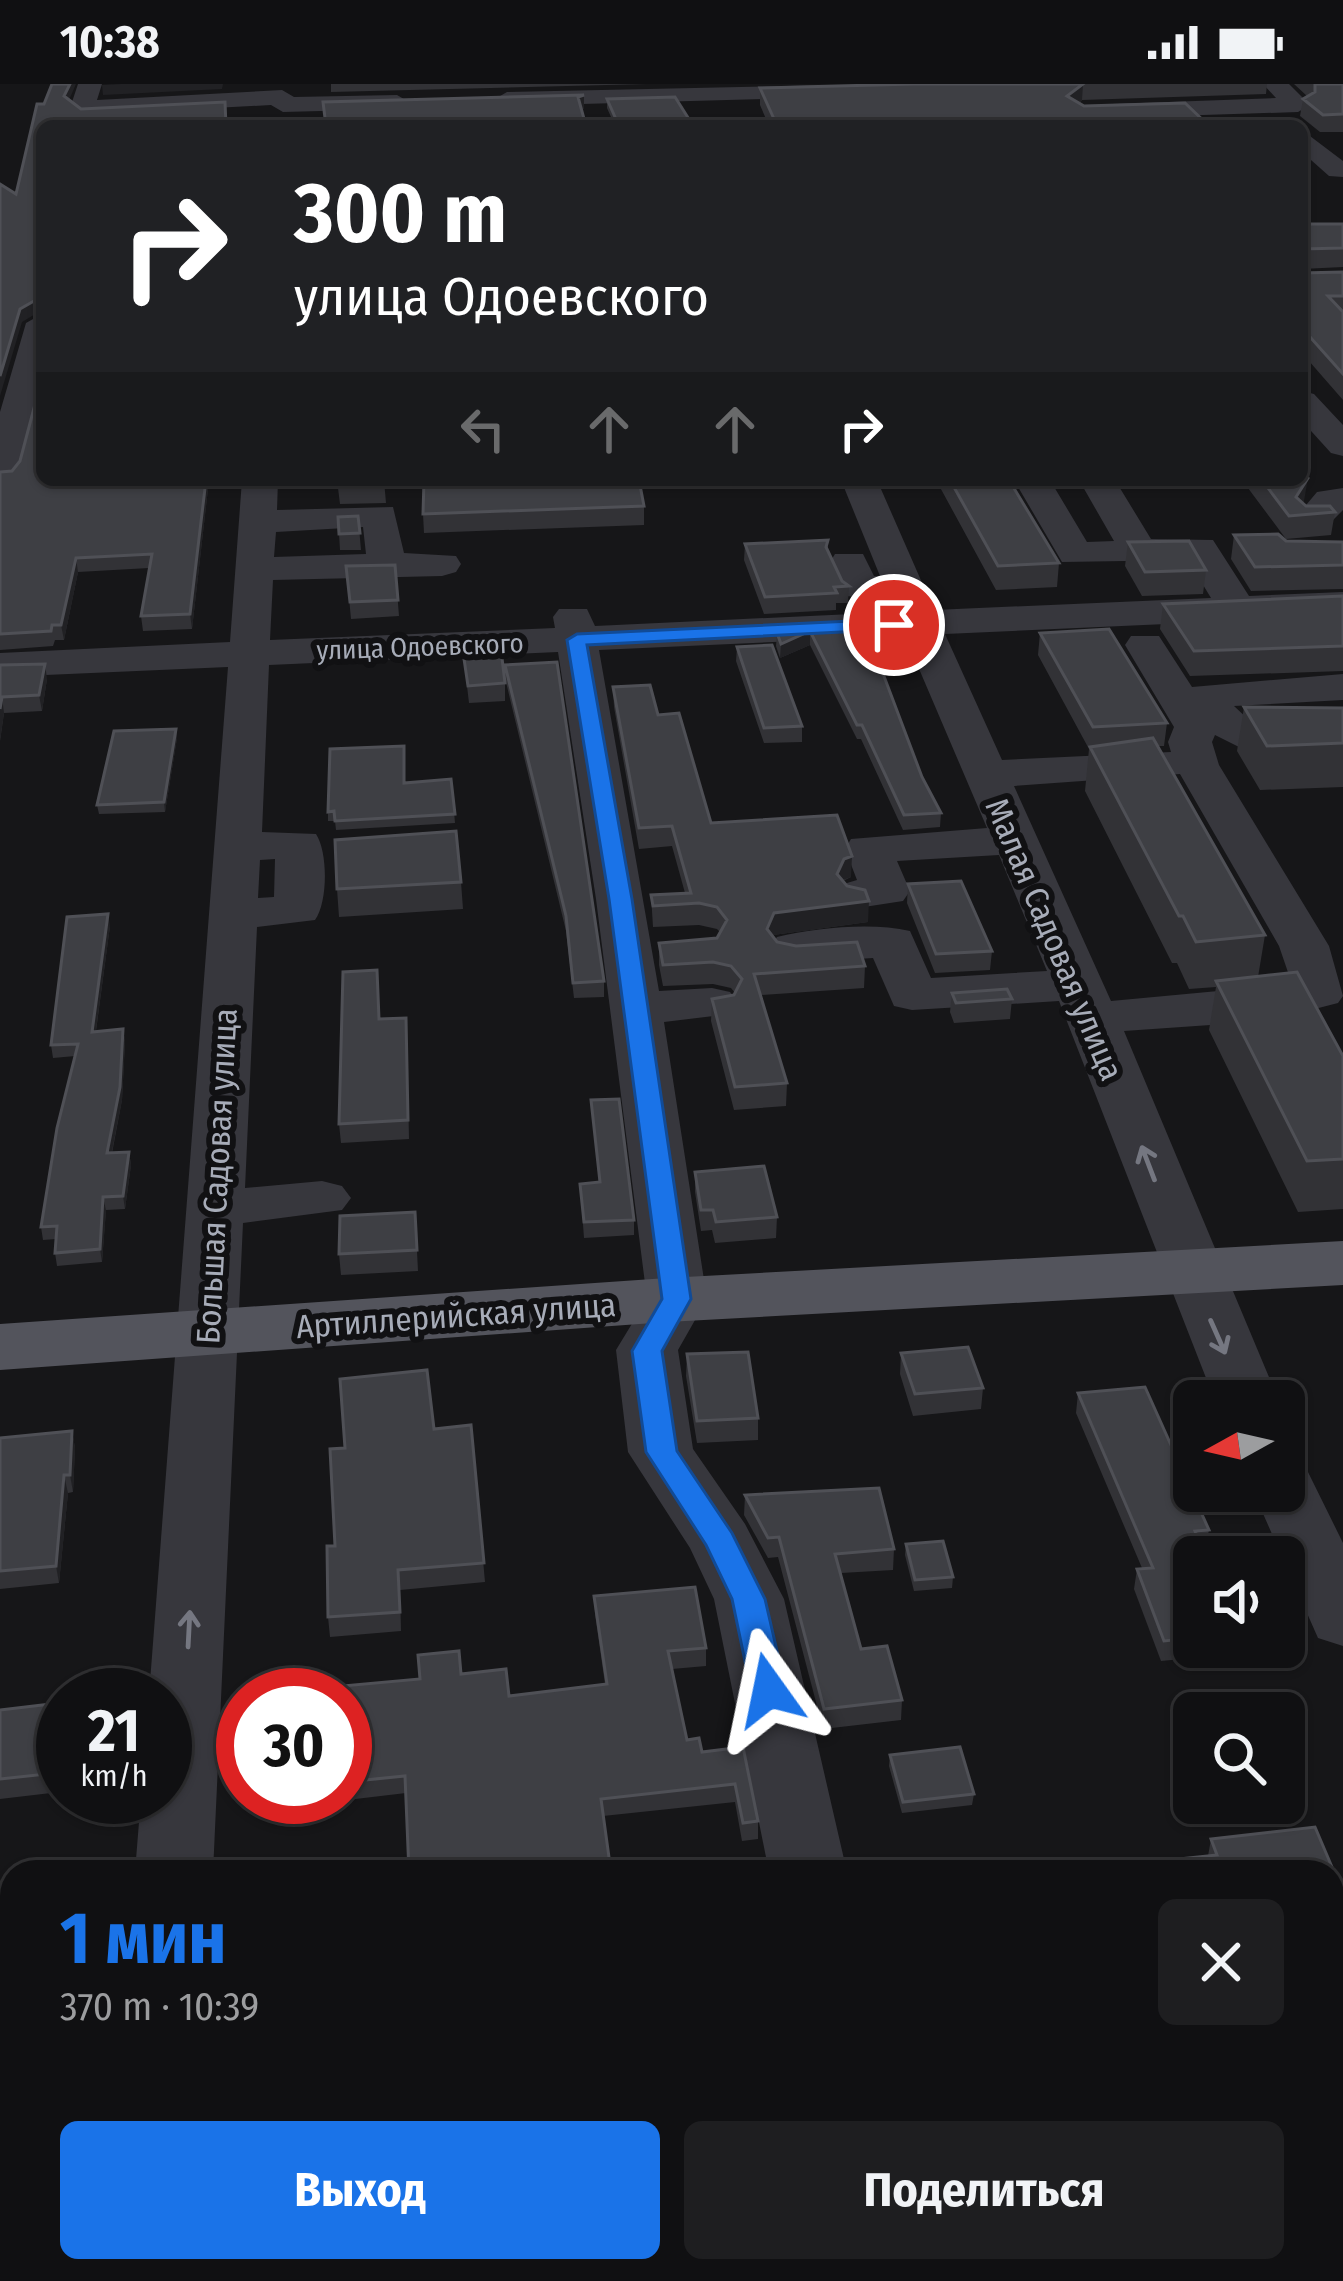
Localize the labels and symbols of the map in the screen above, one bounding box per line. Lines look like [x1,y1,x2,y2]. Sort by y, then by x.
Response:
pin [843,574,945,676]
street label: улица Одоевского [316,627,524,667]
street label: Малая Садовая улица [977,792,1132,1087]
street label: Большая Садовая улица [188,1007,246,1345]
one-way arrow [1136,1146,1157,1183]
street label: Артиллерийская улица [295,1285,617,1347]
one-way arrow [1209,1318,1231,1354]
north arrow [1173,1380,1305,1512]
one-way arrow [178,1610,201,1649]
position arrow [706,1627,832,1753]
speed limit sign: 30 [216,1668,372,1824]

